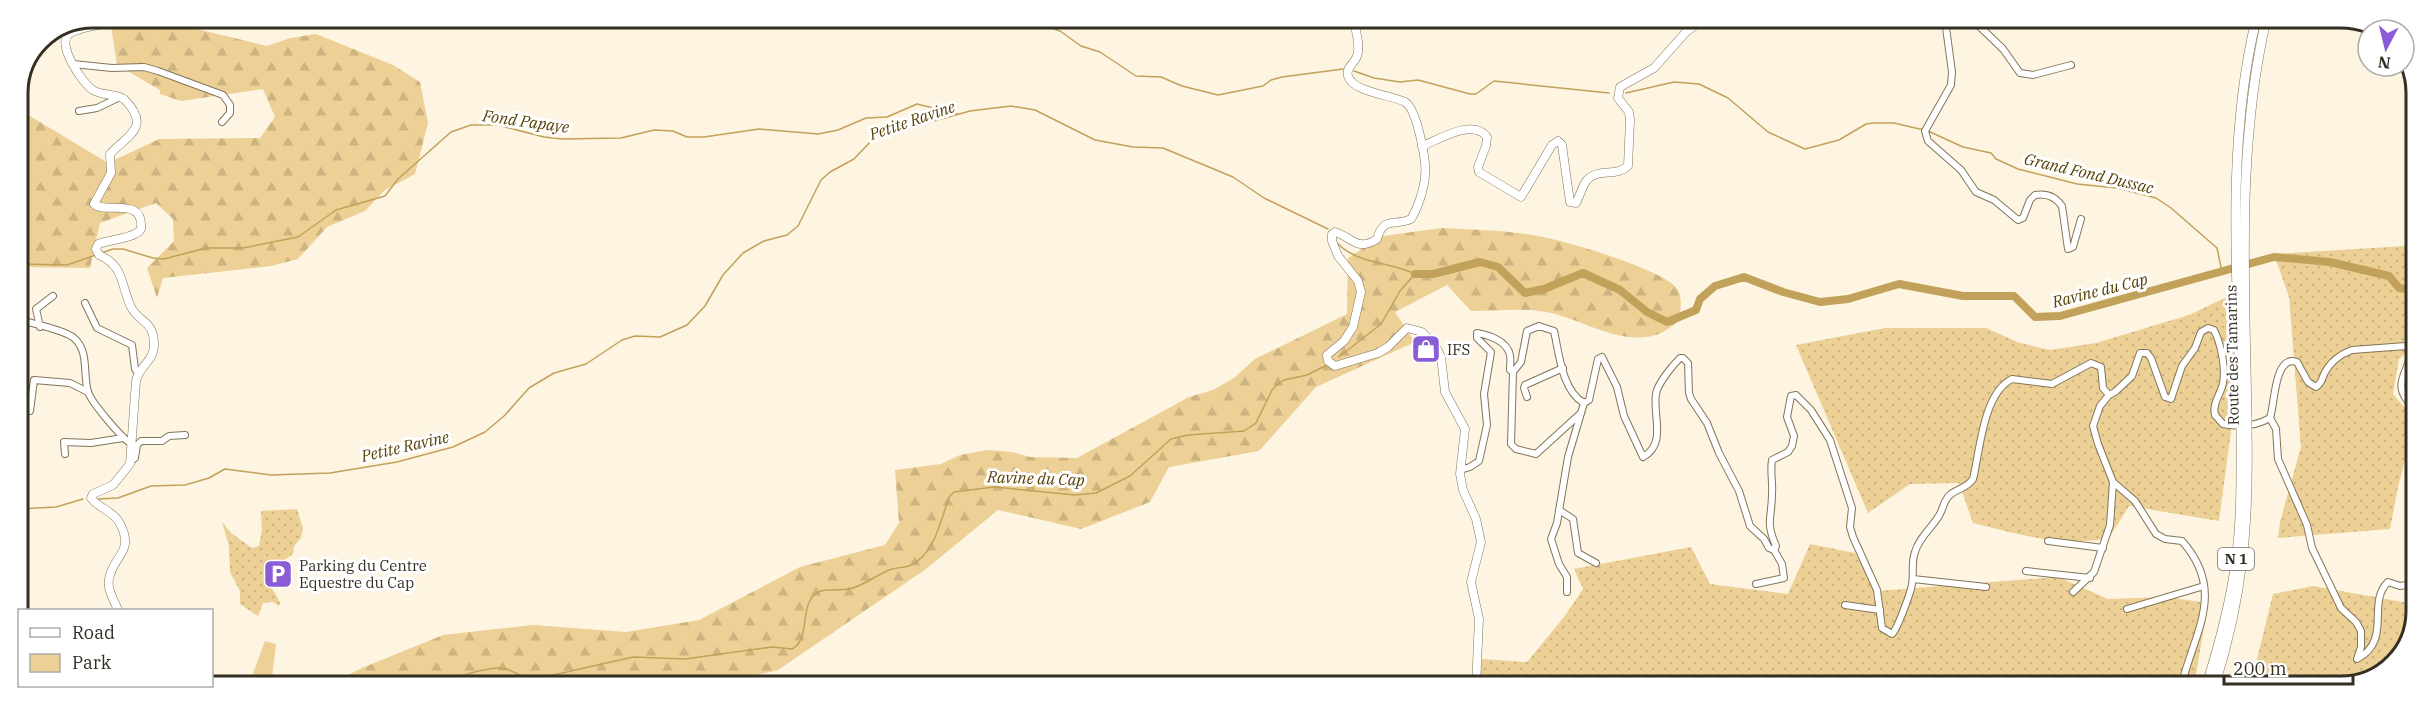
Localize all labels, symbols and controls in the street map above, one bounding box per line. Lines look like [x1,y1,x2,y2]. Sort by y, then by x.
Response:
north arrow [2356,18,2416,78]
text: N [2377,52,2392,74]
water label: Petite Ravine [865,96,958,144]
water label: Fond Papaye [481,105,570,137]
water label: Grand Fond Dussac [2022,148,2156,198]
water label: Ravine du Cap [2049,268,2150,312]
street label: Route des Tamarins [2221,285,2243,425]
shop icon: IFS [1410,333,1442,365]
place label: IFS [1447,340,1470,359]
water label: Petite Ravine [358,426,451,466]
water label: Ravine du Cap [986,466,1085,490]
road number: N 1 [2218,548,2254,570]
place label: Parking du Centre Equestre du Cap [299,556,427,592]
parking icon: Parking du Centre Equestre du Cap [262,558,294,590]
legend [18,609,213,687]
text: Road [72,621,115,644]
scale bar [2224,648,2353,686]
text: Park [72,651,112,674]
text: 200 m [2233,657,2287,680]

